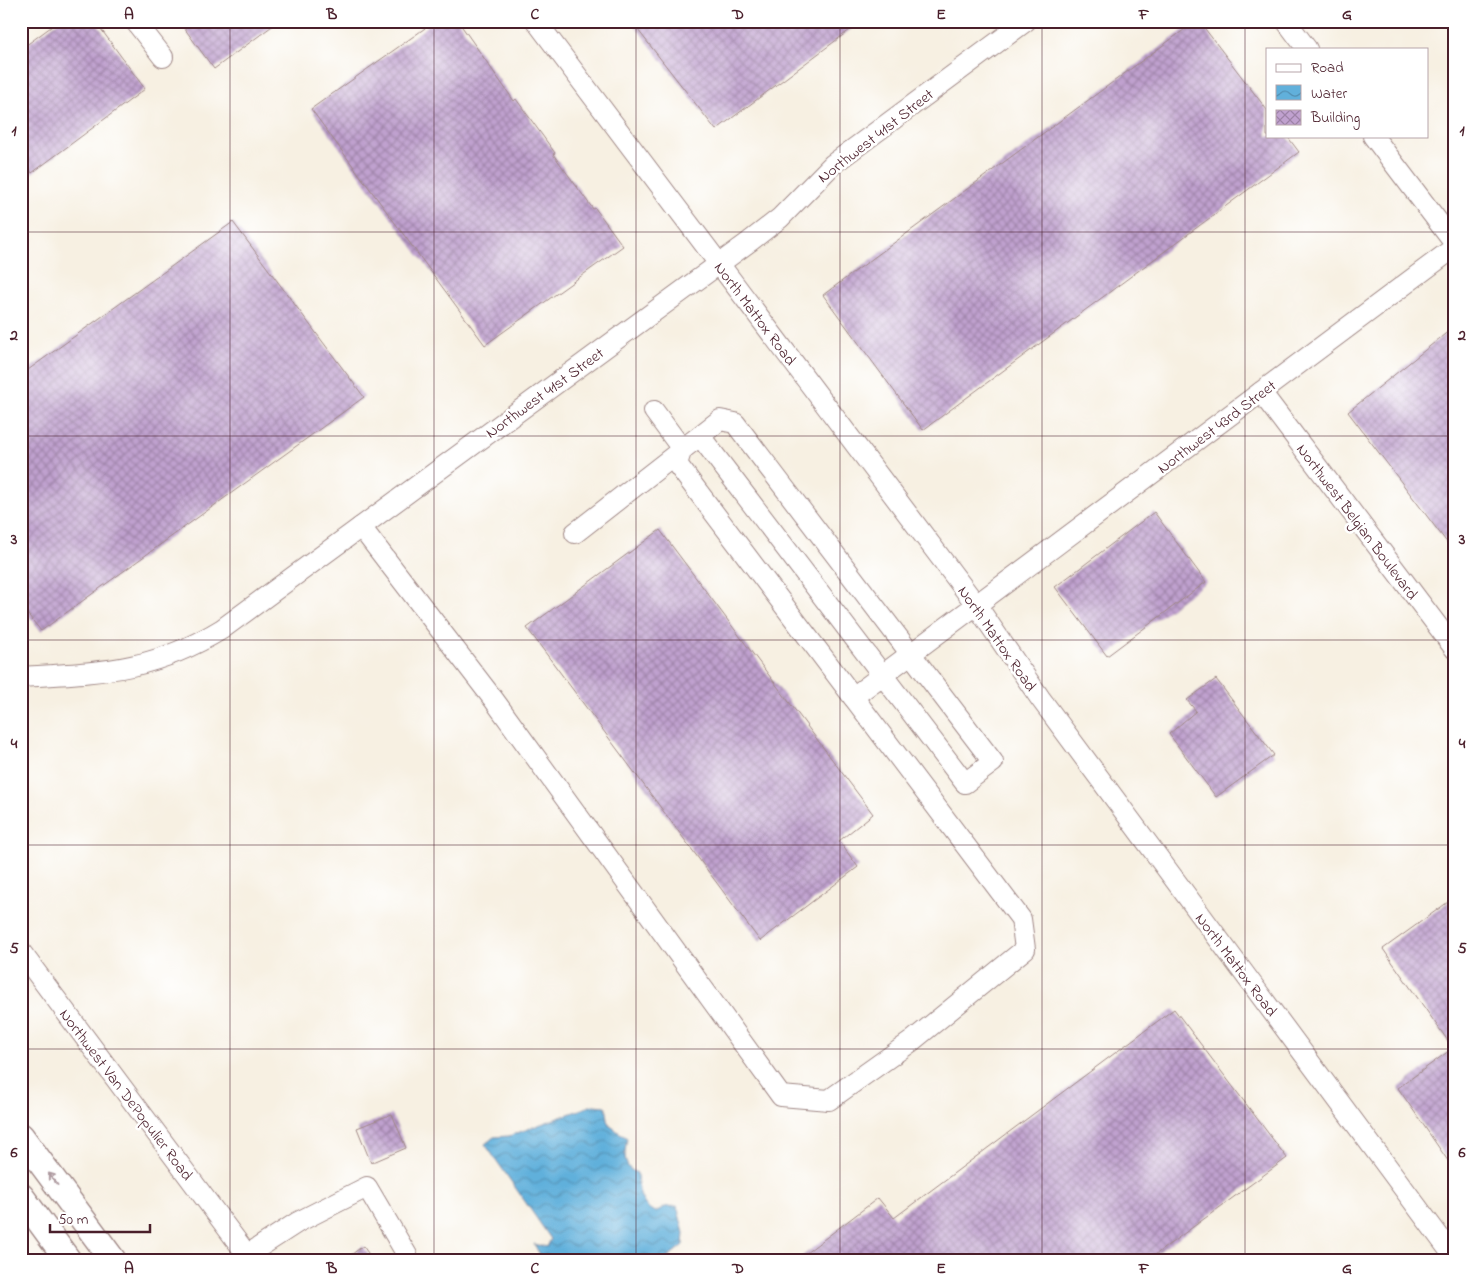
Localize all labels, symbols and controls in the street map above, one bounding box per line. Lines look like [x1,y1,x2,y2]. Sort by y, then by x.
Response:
text: A [124,3,134,27]
text: B [326,3,338,27]
text: C [531,3,540,27]
text: D [731,3,744,27]
text: E [936,3,946,27]
text: F [1138,3,1150,27]
text: G [1342,3,1352,27]
legend [1266,48,1428,138]
text: Road [1311,57,1344,79]
street label: Northwest 41st Street [813,83,940,190]
text: Water [1311,83,1347,105]
text: Building [1310,107,1360,130]
text: 1 [11,119,17,143]
text: 1 [1459,119,1465,143]
street label: North Mattox Road [707,257,801,371]
text: 2 [9,324,18,348]
text: 2 [1457,324,1466,348]
street label: Northwest 41st Street [481,342,610,445]
street label: Northwest 43rd Street [1153,374,1282,480]
street label: Northwest Belgian Boulevard [1290,439,1423,605]
text: 3 [10,528,18,552]
text: 3 [1458,528,1466,552]
street label: North Mattox Road [951,581,1042,697]
text: 4 [10,732,18,756]
text: 4 [1458,732,1466,756]
street label: North Mattox Road [1188,908,1282,1022]
text: 5 [9,937,19,961]
text: 5 [1457,937,1467,961]
street label: Northwest Van DePopulier Road [53,1004,198,1186]
text: 6 [9,1141,18,1165]
text: 6 [1457,1141,1466,1165]
one-way arrow [47,1172,58,1186]
scale bar [50,1201,150,1233]
text: 50 m [58,1209,89,1231]
text: A [124,1257,134,1281]
text: B [326,1257,338,1281]
text: C [531,1257,540,1281]
text: D [731,1257,744,1281]
text: E [936,1257,946,1281]
text: F [1138,1257,1150,1281]
text: G [1342,1257,1352,1281]

